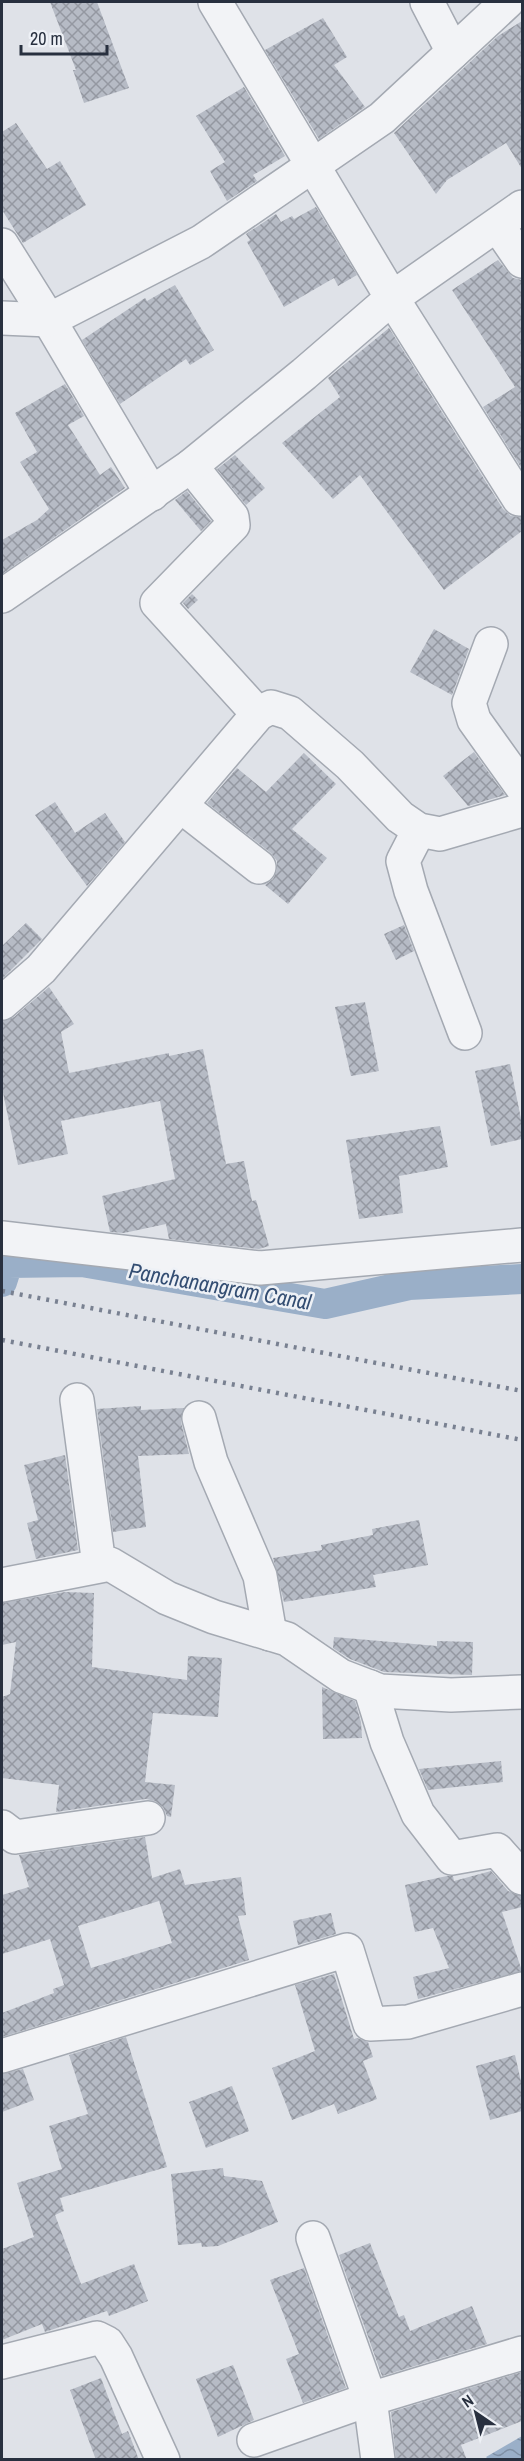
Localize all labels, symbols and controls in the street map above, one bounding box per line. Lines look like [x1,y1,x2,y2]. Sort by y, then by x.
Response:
scale bar [21,18,106,56]
text: 20 m [30,26,63,51]
water label: Panchanangram Canal [127,1255,314,1317]
north arrow [446,2383,506,2443]
text: N [457,2389,478,2412]

